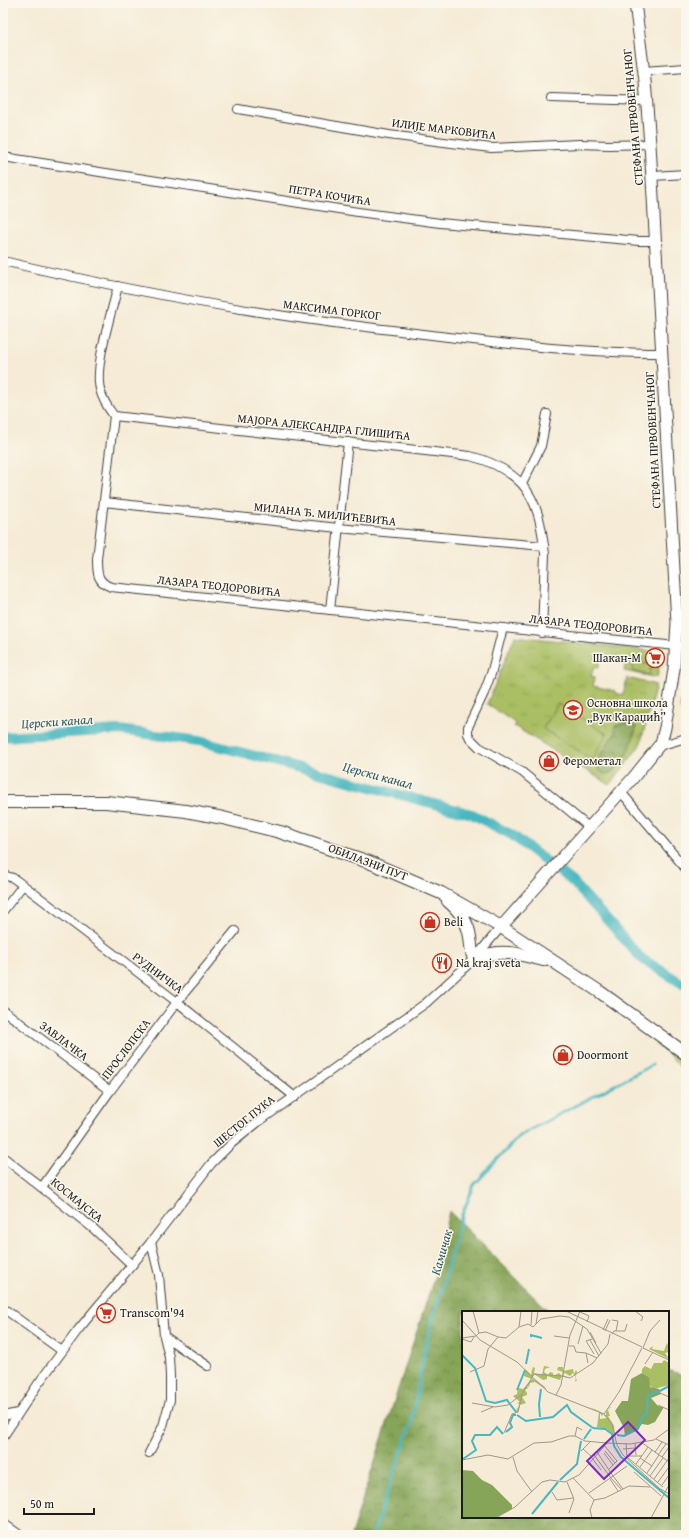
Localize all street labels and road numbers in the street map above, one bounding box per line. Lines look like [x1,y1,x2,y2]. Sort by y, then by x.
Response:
street label: СТЕФАНА ПРВОВЕНЧАНОГ [618,48,647,186]
street label: ИЛИЈЕ МАРКОВИЋА [391,114,498,143]
street label: ПЕТРА КОЧИЋА [288,180,373,210]
street label: МАКСИМА ГОРКОГ [282,295,382,324]
street label: СТЕФАНА ПРВОВЕНЧАНОГ [640,371,665,509]
street label: МАЈОРА АЛЕКСАНДРА ГЛИШИЋА [237,409,412,444]
street label: МИЛАНА Ђ. МИЛИЋЕВИЋА [253,498,398,530]
street label: ЛАЗАРА ТЕОДОРОВИЋА [156,571,283,601]
street label: ЛАЗАРА ТЕОДОРОВИЋА [528,610,655,640]
street label: ОБИЛАЗНИ ПУТ [326,839,411,885]
street label: РУДНИЧКА [129,948,188,998]
street label: ПРОСЛОПСКА [97,1014,154,1082]
street label: ЗАВЛАЧКА [36,1017,93,1065]
street label: ШЕСТОГ ПУКА [209,1090,279,1151]
street label: КОСМАЈСКА [48,1173,108,1226]

